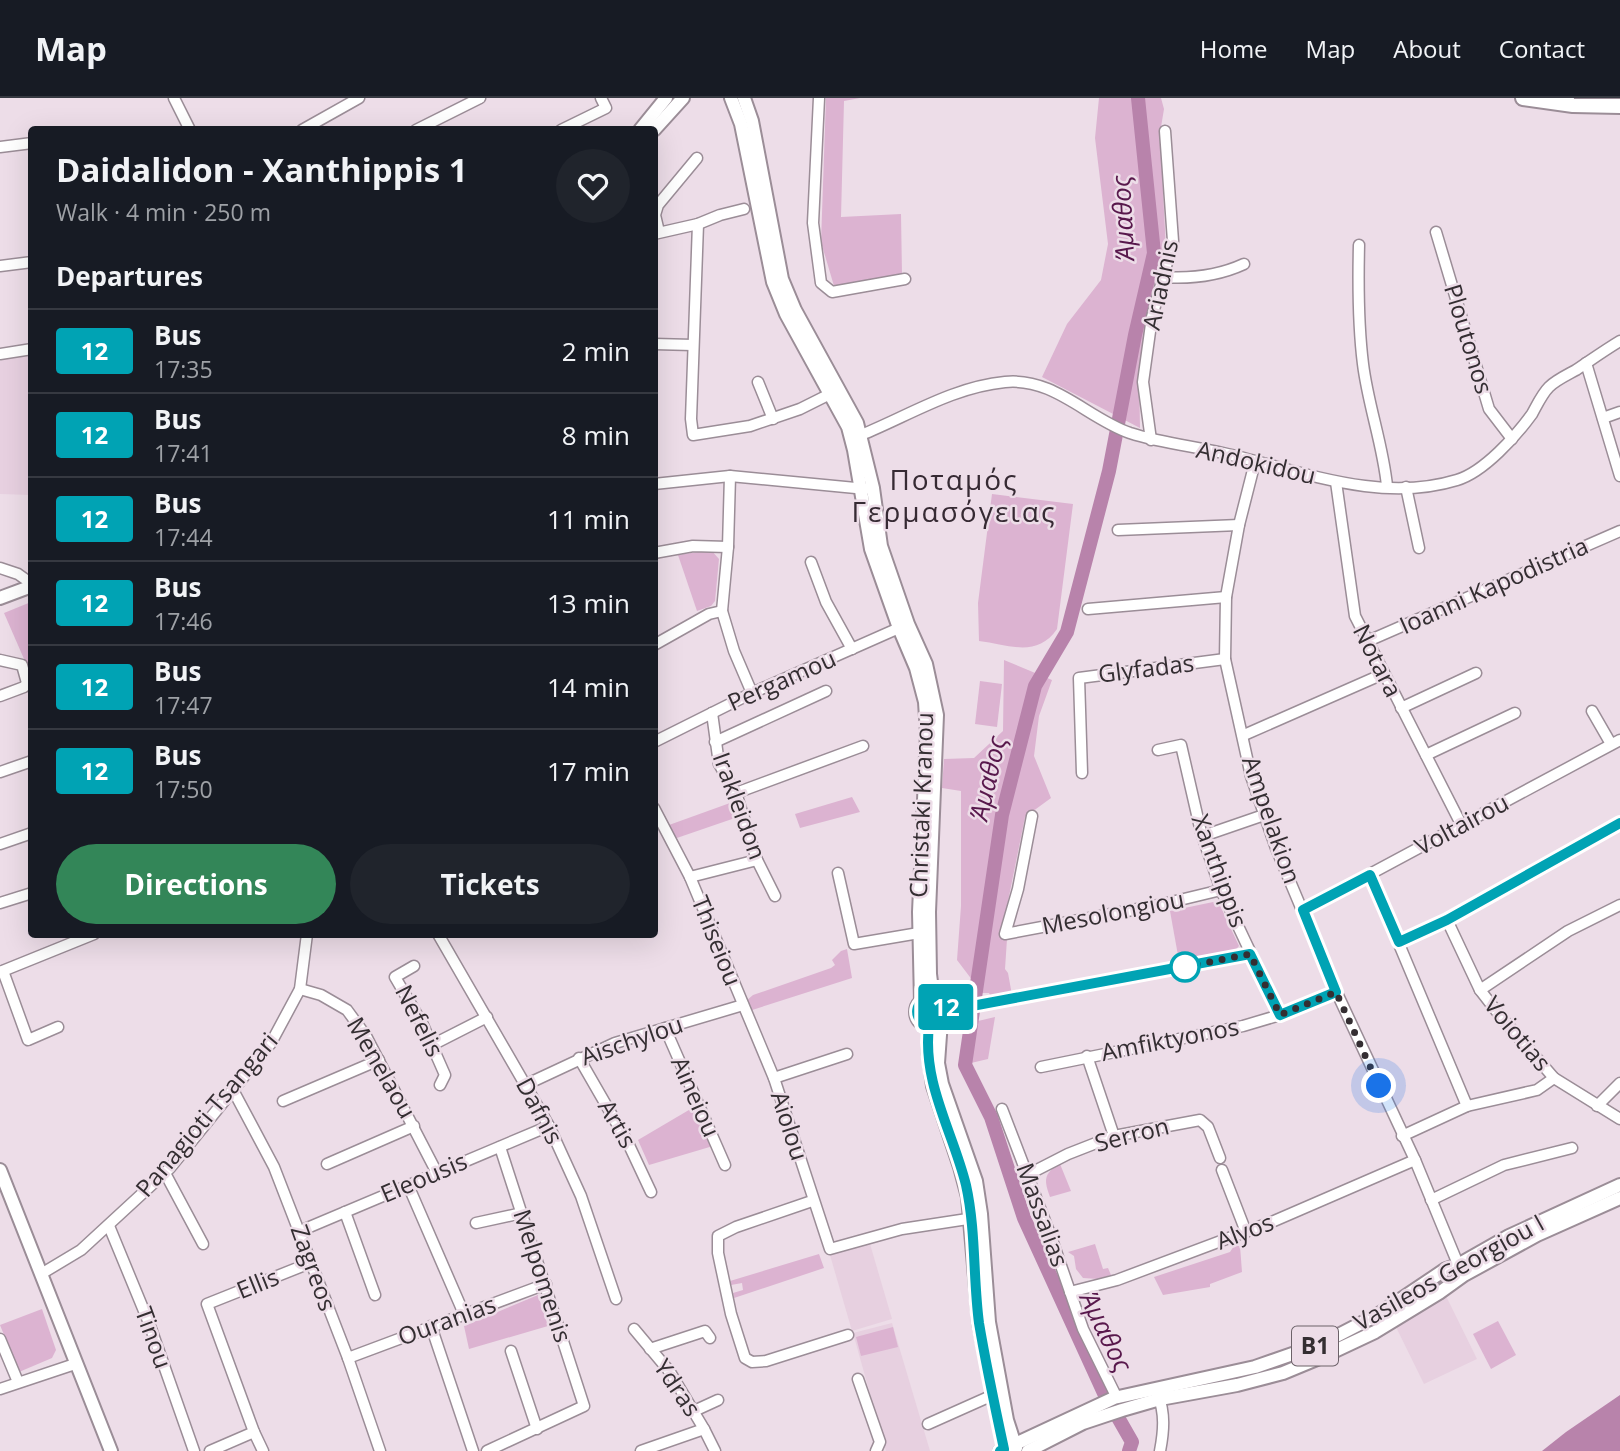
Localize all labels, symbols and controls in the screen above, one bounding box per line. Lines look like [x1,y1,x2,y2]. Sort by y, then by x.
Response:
text: Map [35,26,107,71]
text: Home [1200,32,1268,65]
text: Map [1306,32,1355,65]
text: About [1393,32,1461,65]
text: Contact [1499,32,1585,65]
text: Daidalidon - Xanthippis 1 [56,147,468,192]
button: heart [556,149,630,223]
water label: Άμαθος [1102,174,1142,263]
text: Walk · 4 min · 250 m [56,196,271,228]
street label: Ariadnis [1134,237,1185,333]
text: Departures [56,258,203,294]
street label: Ploutonos [1437,280,1502,398]
text: Bus [154,317,201,353]
text: 2 min [562,333,630,369]
text: 12 [81,334,108,367]
text: 17:35 [154,353,213,385]
text: Bus [154,401,201,437]
text: 8 min [562,417,630,453]
text: 12 [81,418,108,451]
street label: Andokidou [1193,432,1319,491]
text: 17:41 [154,437,213,469]
district label: Ποταμός Γερμασόγειας [852,460,1056,530]
text: Bus [154,485,201,521]
text: 11 min [547,501,630,537]
text: 12 [81,502,108,535]
text: 17:44 [154,521,213,553]
street label: Ioanni Kapodistria [1394,528,1593,641]
text: Bus [154,569,201,605]
text: 13 min [547,585,630,621]
text: 12 [81,586,108,619]
text: 17:46 [154,605,213,637]
street label: Notara [1346,618,1411,702]
street label: Pergamou [722,641,841,718]
street label: Glyfadas [1096,645,1196,690]
text: Bus [154,653,201,689]
text: 14 min [547,669,630,705]
text: 12 [81,670,108,703]
text: 17:47 [154,689,213,721]
street label: Christaki Kranou [901,712,940,898]
water label: Άμαθος [959,732,1014,825]
text: Bus [154,737,201,773]
street label: Irakleidon [706,747,775,864]
street label: Ampelakion [1235,751,1310,888]
text: 17 min [547,753,630,789]
text: 12 [81,754,108,787]
text: 17:50 [154,773,213,805]
street label: Voltairou [1409,785,1514,862]
street label: Xanthippis [1185,809,1256,932]
button: Directions [56,844,336,924]
button: Tickets [350,844,630,924]
street label: Mesolongiou [1039,882,1187,942]
street label: Thiseiou [684,891,750,990]
unlabelled marker [1170,952,1200,982]
street label: Nefelis [388,979,452,1062]
line badge: 12 [914,984,978,1030]
street label: Voiotias [1477,988,1559,1078]
text: 12 [932,990,960,1023]
street label: Aischylou [576,1007,687,1072]
street label: Amfiktyonos [1098,1009,1241,1068]
street label: Menelaou [340,1011,425,1124]
street label: Panagioti Tsangari [127,1025,284,1203]
street label: Aineiou [664,1051,729,1142]
your location [1361,1068,1396,1103]
street label: Dafnis [509,1071,572,1149]
street label: Aiolou [764,1087,817,1164]
street label: Artis [591,1093,645,1154]
street label: Serron [1091,1108,1172,1159]
street label: Eleousis [375,1144,472,1210]
street label: Massalias [1009,1158,1077,1271]
street label: Melpomenis [506,1205,580,1346]
street label: Alyos [1211,1205,1278,1257]
street label: Vasileos Georgiou I [1347,1206,1549,1338]
street label: Zagreos [284,1220,345,1315]
street label: Ellis [231,1259,284,1306]
water label: Άμαθος [1071,1284,1142,1378]
street label: Ouranias [393,1287,500,1353]
street label: Tinou [128,1302,181,1373]
road number: B1 [1292,1326,1338,1366]
street label: Ydras [647,1352,709,1422]

